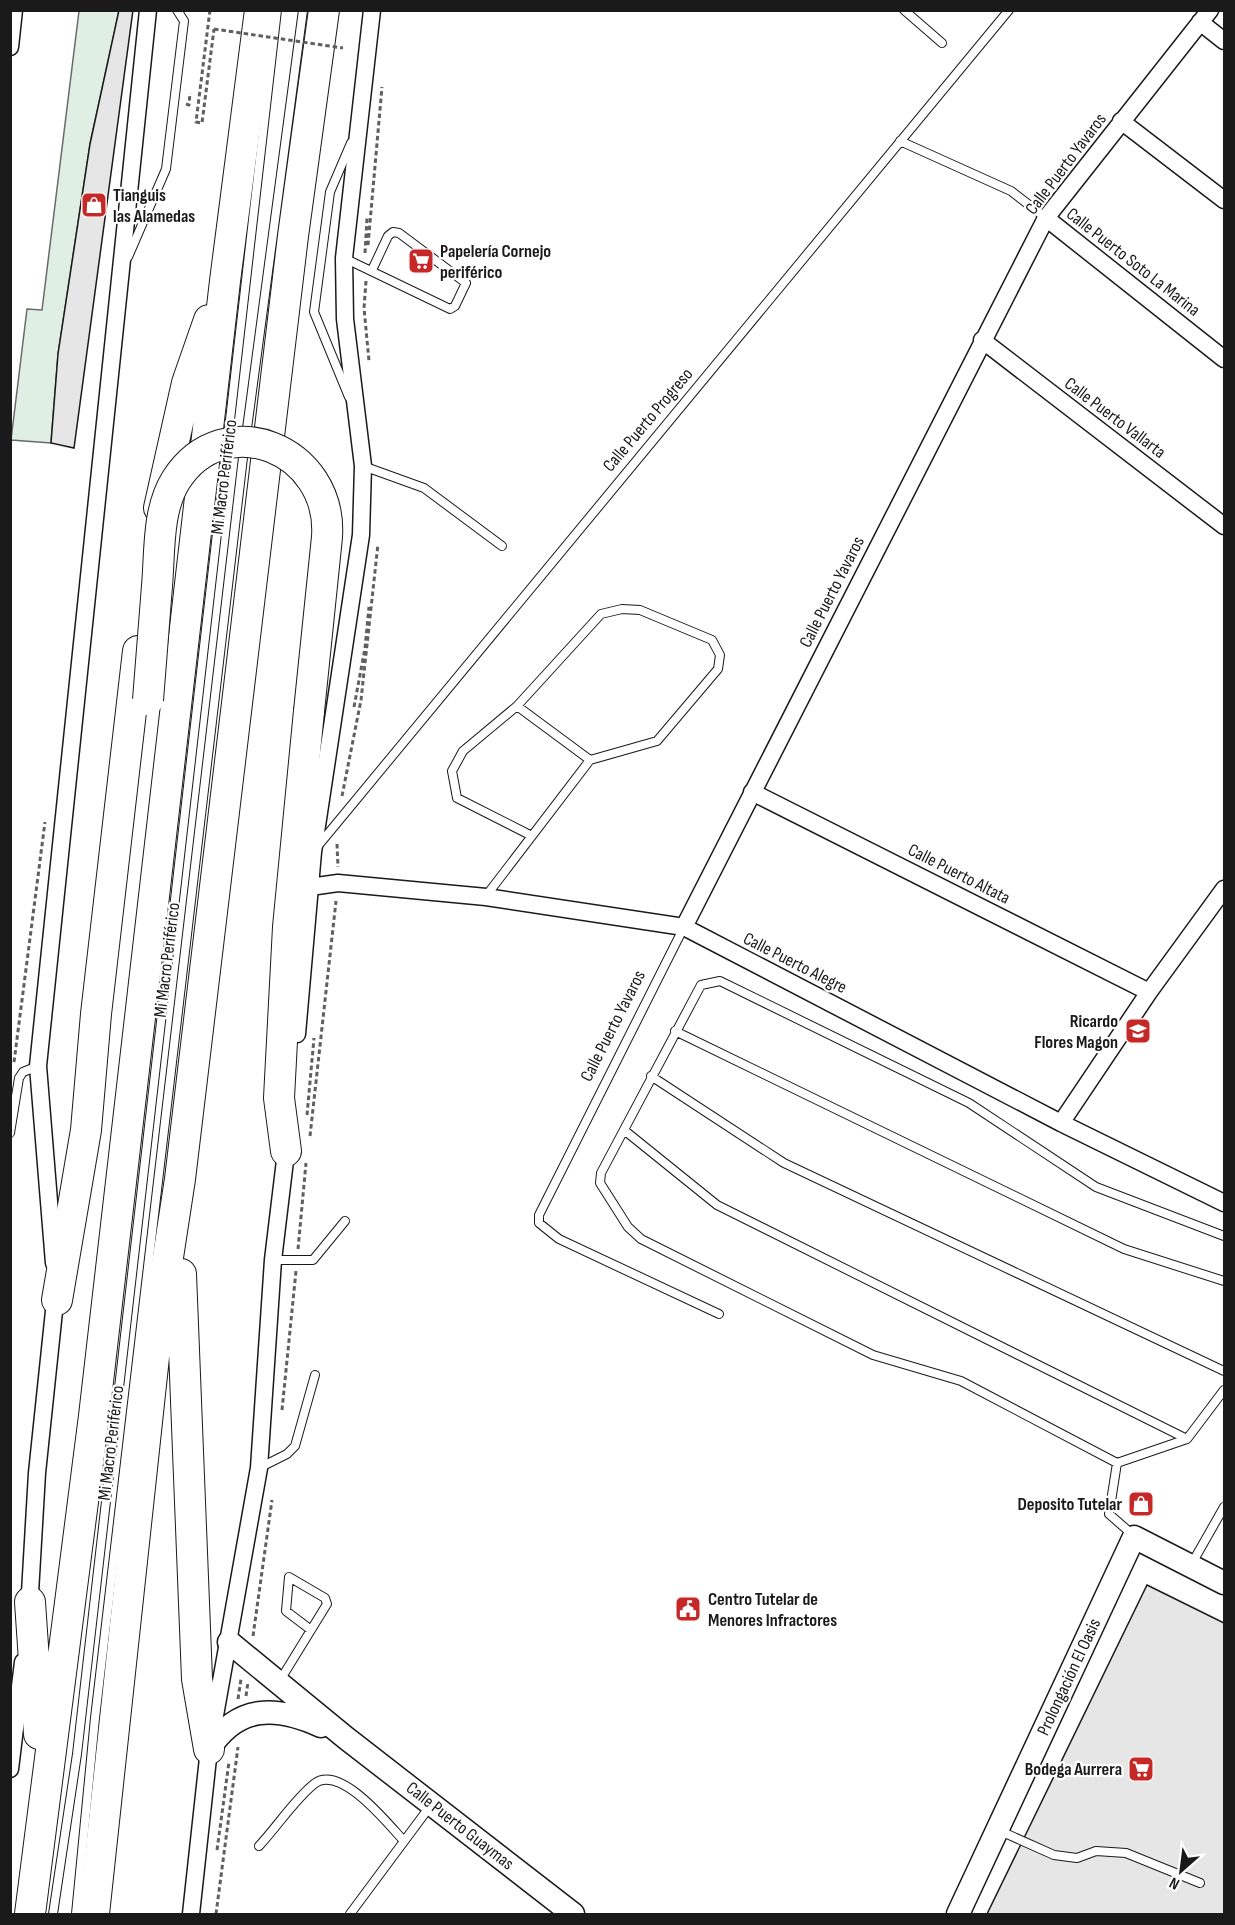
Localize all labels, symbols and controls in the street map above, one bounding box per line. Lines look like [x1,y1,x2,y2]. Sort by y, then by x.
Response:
street label: Calle Puerto Yavaros [1021,109,1111,219]
place label: Tianguis las Alamedas [113,185,195,227]
shop icon: Tianguis las Alamedas [79,190,109,220]
street label: Calle Puerto Soto La Marina [1062,203,1204,321]
place label: Papelería Cornejo periférico [440,241,551,283]
supermarket icon: Papelería Cornejo periférico [406,246,436,276]
street label: Calle Puerto Progreso [599,364,697,476]
street label: Calle Puerto Vallarta [1060,373,1170,463]
street label: Mi Macro Periférico [207,418,241,536]
street label: Calle Puerto Yavaros [795,533,869,651]
street label: Calle Puerto Altata [905,839,1014,909]
street label: Mi Macro Periférico [150,901,184,1019]
street label: Calle Puerto Alegre [740,928,850,998]
street label: Calle Puerto Yavaros [576,967,650,1085]
place label: Ricardo Flores Magon [1034,1011,1118,1053]
school or university icon: Ricardo Flores Magon [1123,1016,1153,1046]
street label: Mi Macro Periférico [94,1384,128,1502]
shop icon: Deposito Tutelar [1126,1489,1156,1519]
place label: Deposito Tutelar [1017,1494,1122,1515]
place label: Centro Tutelar de Menores Infractores [708,1589,837,1631]
public building icon: Centro Tutelar de Menores Infractores [673,1594,703,1624]
street label: Prolongación El Oasis [1033,1615,1105,1739]
supermarket icon: Bodega Aurrera [1126,1754,1156,1784]
place label: Bodega Aurrera [1025,1759,1122,1780]
street label: Calle Puerto Guaymas [402,1777,518,1875]
north arrow [1151,1841,1211,1901]
text: N [1166,1873,1183,1893]

